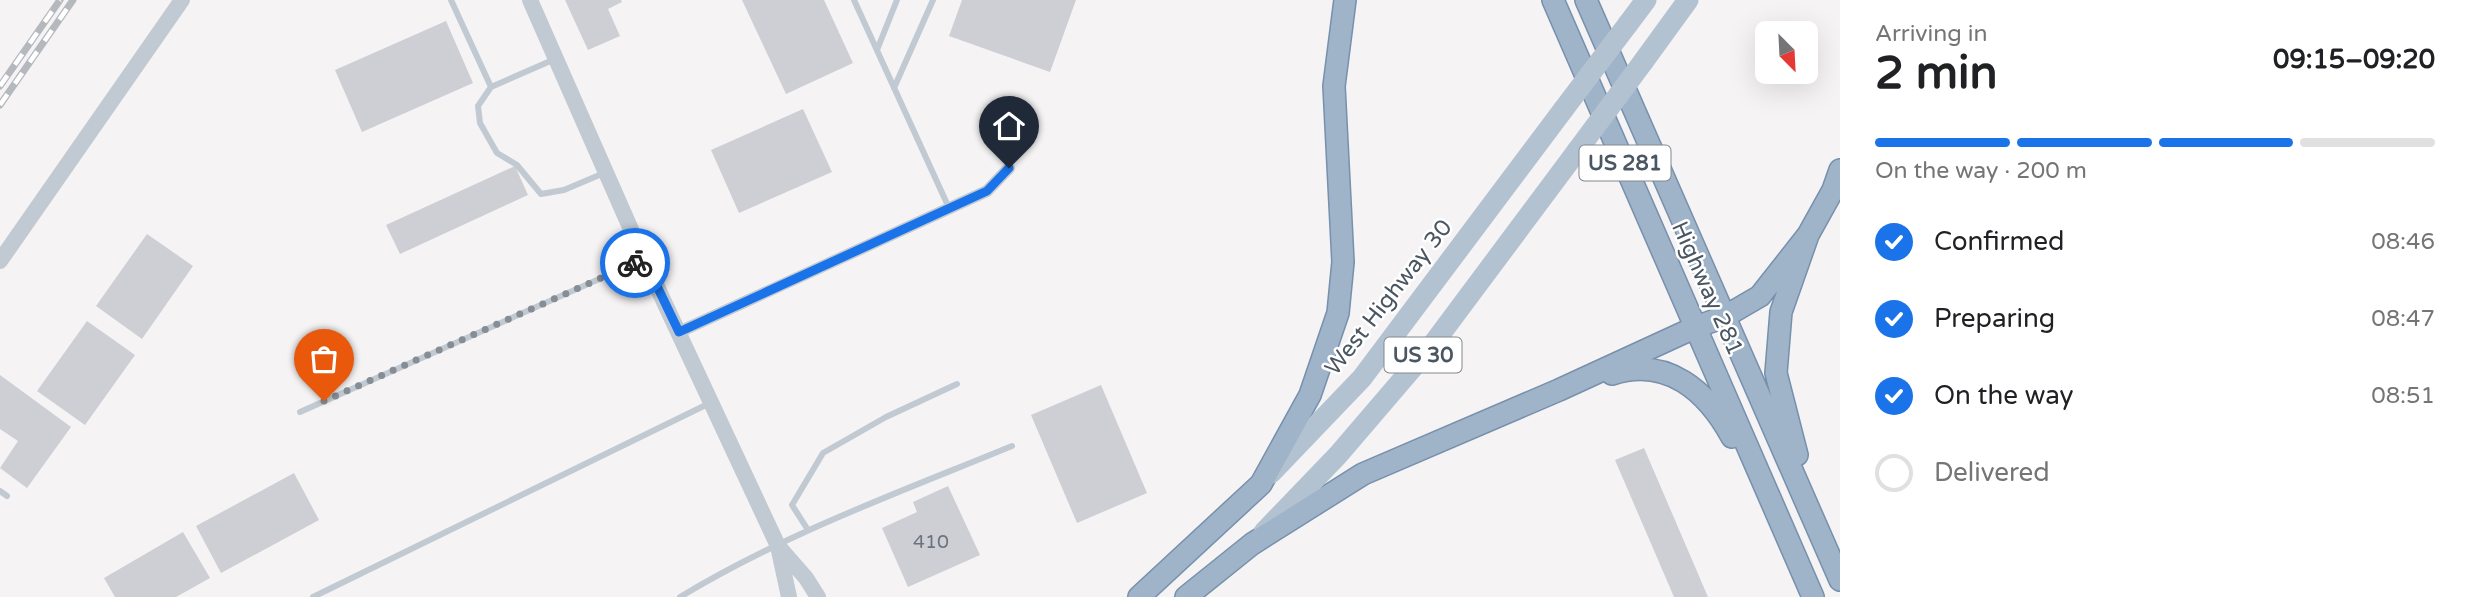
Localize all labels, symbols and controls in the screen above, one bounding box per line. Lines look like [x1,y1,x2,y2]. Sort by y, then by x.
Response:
text: Arriving in [1875,20,1988,48]
north arrow [1755,21,1818,84]
map controls [1755,21,1818,84]
text: 09:15–09:20 [2273,44,2435,75]
text: 2 min [1875,46,1998,101]
pin [979,96,1039,168]
icon: home [990,107,1028,145]
road number: US 281 [1580,146,1670,180]
text: On the way · 200 m [1875,157,2087,185]
street label: West Highway 30 [1319,214,1458,381]
street label: Highway 281 [1665,217,1749,360]
icon: check [1875,223,1913,261]
text: Confirmed [1934,226,2064,257]
courier [600,228,670,298]
text: 08:46 [2371,228,2435,256]
icon: bike [616,244,654,282]
icon: check [1875,300,1913,338]
text: Preparing [1934,303,2055,334]
text: 08:47 [2371,305,2435,333]
pin [294,329,354,401]
road number: US 30 [1384,338,1462,372]
icon: bag [305,340,343,378]
icon: check [1875,377,1913,415]
text: On the way [1934,380,2074,411]
text: 08:51 [2371,382,2435,410]
text: Delivered [1934,457,2050,488]
house number: 410 [913,531,949,553]

